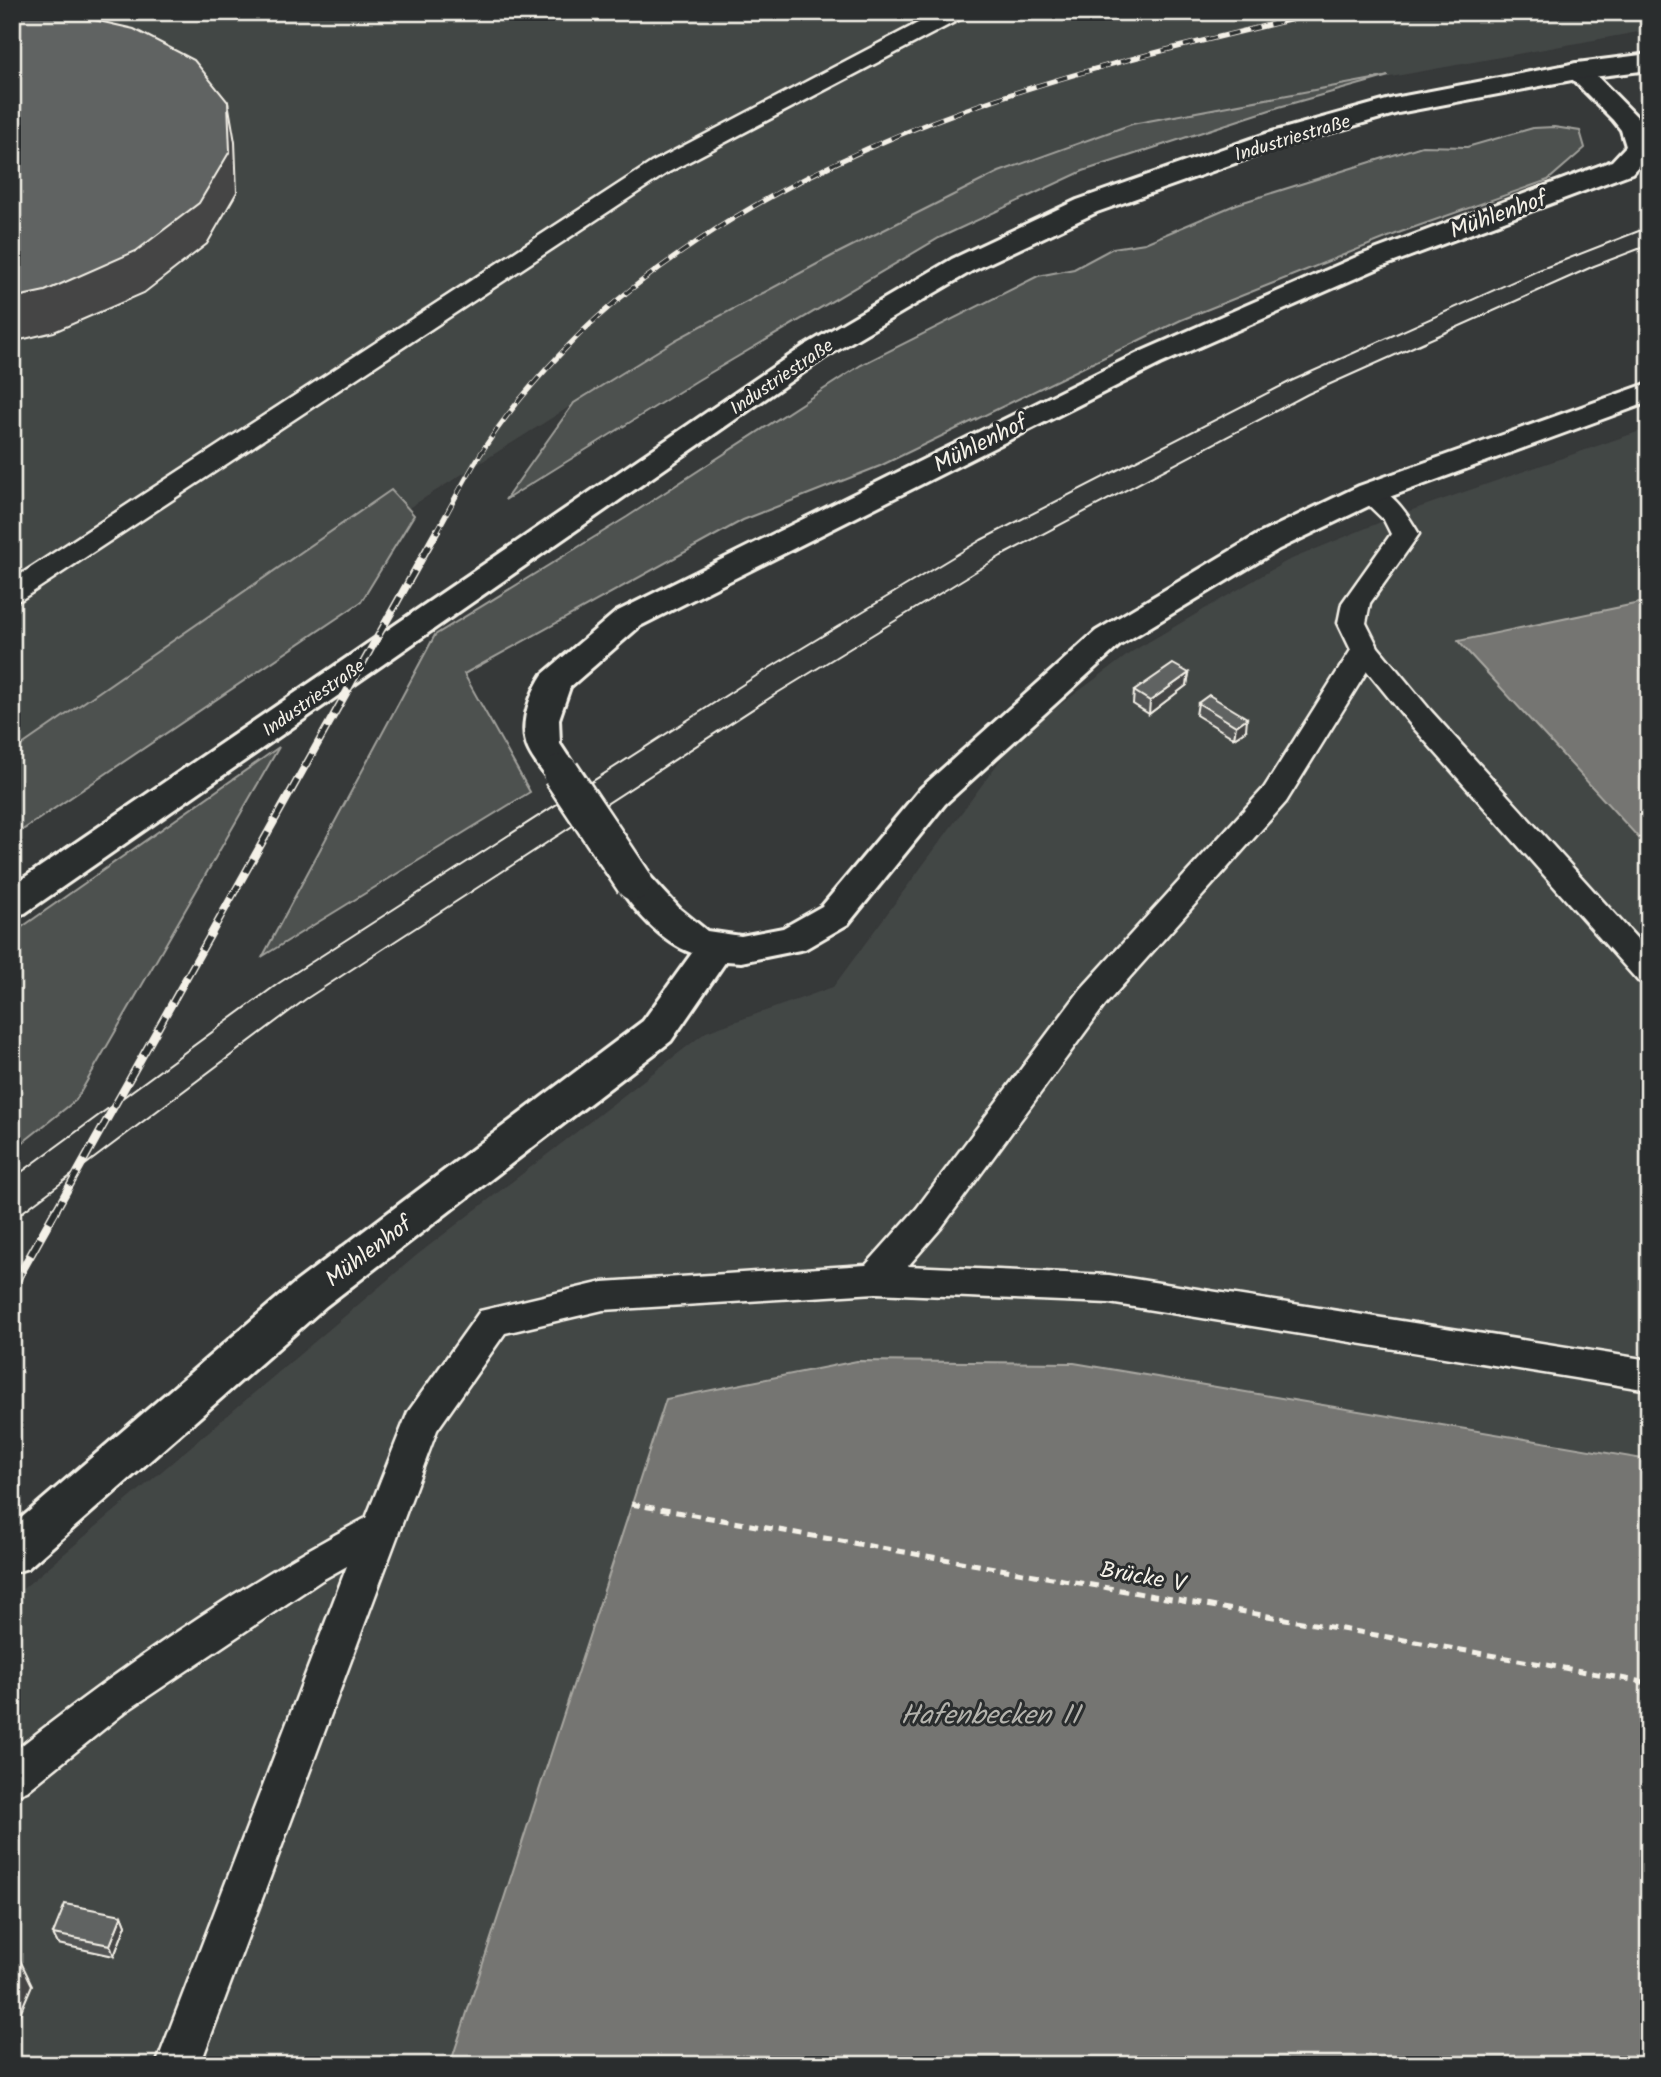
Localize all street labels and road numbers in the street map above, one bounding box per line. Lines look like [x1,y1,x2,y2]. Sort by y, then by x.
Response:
street label: Industriestraße [1231,107,1355,171]
street label: Mühlenhof [1445,181,1555,250]
street label: Industriestraße [724,331,841,424]
street label: Mühlenhof [928,405,1036,484]
street label: Industriestraße [256,652,372,745]
street label: Mühlenhof [318,1206,422,1297]
street label: Brücke V [1097,1553,1190,1603]

